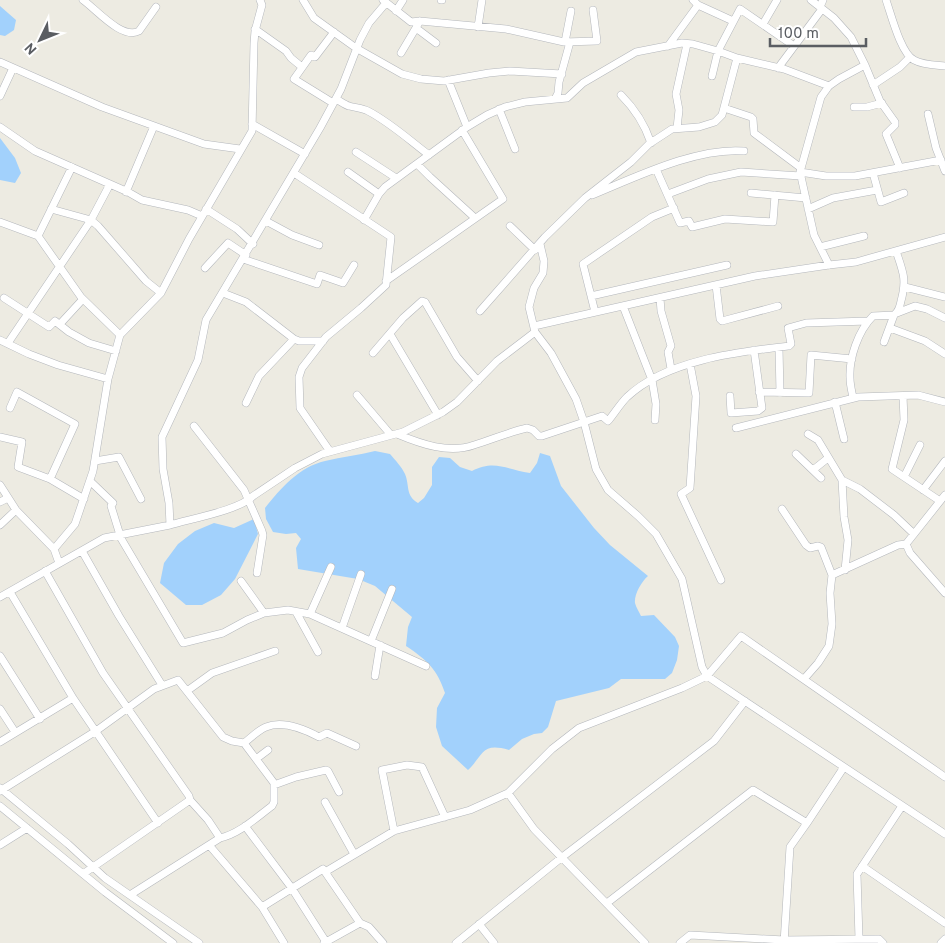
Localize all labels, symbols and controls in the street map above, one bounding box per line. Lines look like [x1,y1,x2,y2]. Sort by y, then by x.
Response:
north arrow [15,15,65,65]
scale bar [770,15,866,47]
text: 100 m [778,25,819,44]
text: N [22,38,41,57]

